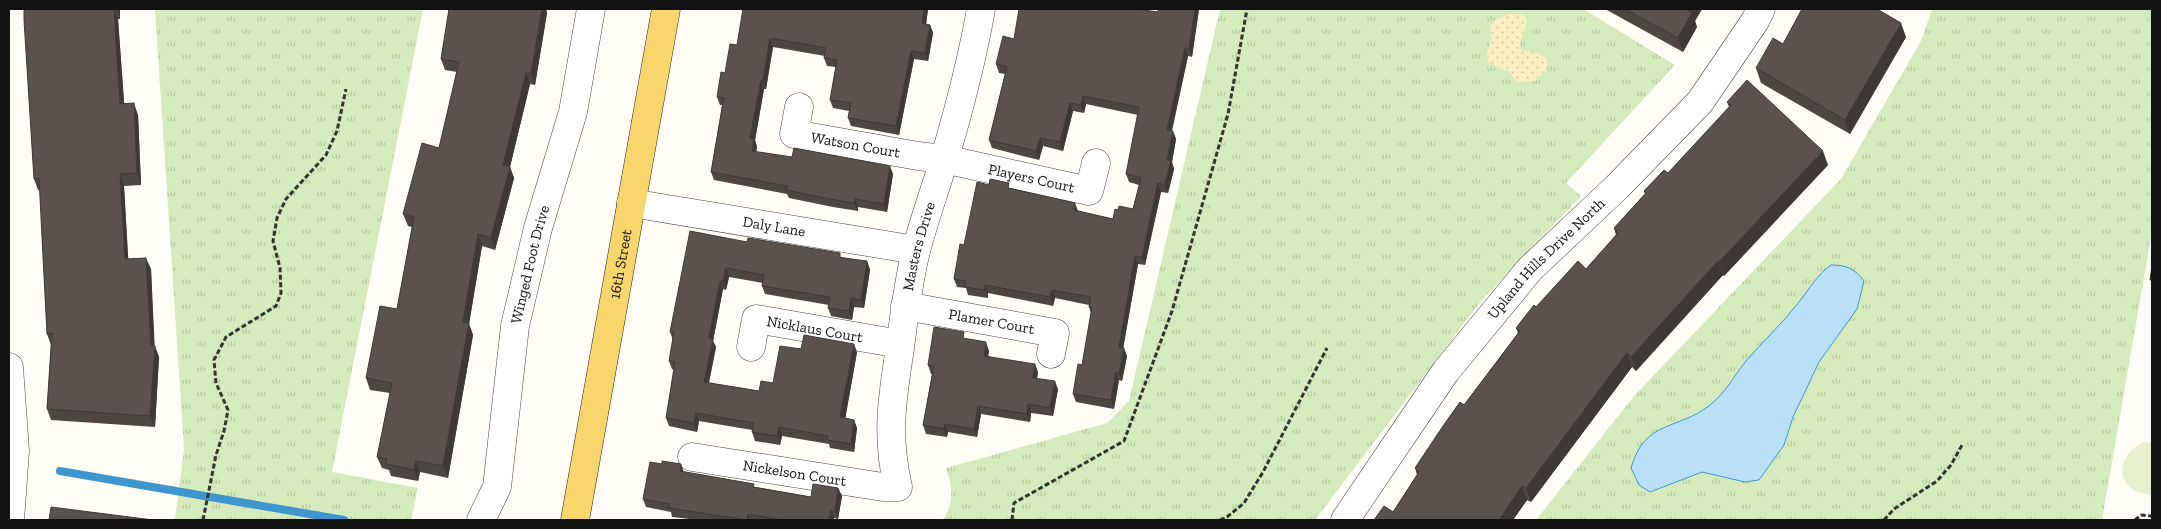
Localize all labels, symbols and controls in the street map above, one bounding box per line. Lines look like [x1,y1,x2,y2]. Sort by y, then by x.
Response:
street label: Watson Court [810,128,902,162]
street label: Players Court [986,160,1077,197]
street label: Upland Hills Drive North [1484,194,1609,322]
street label: Masters Drive [899,200,939,292]
street label: Winged Foot Drive [507,203,553,325]
street label: Daly Lane [741,213,807,241]
street label: 16th Street [606,227,636,300]
street label: Plamer Court [947,305,1036,338]
street label: Nicklaus Court [765,312,864,346]
street label: Nickelson Court [742,456,848,490]

